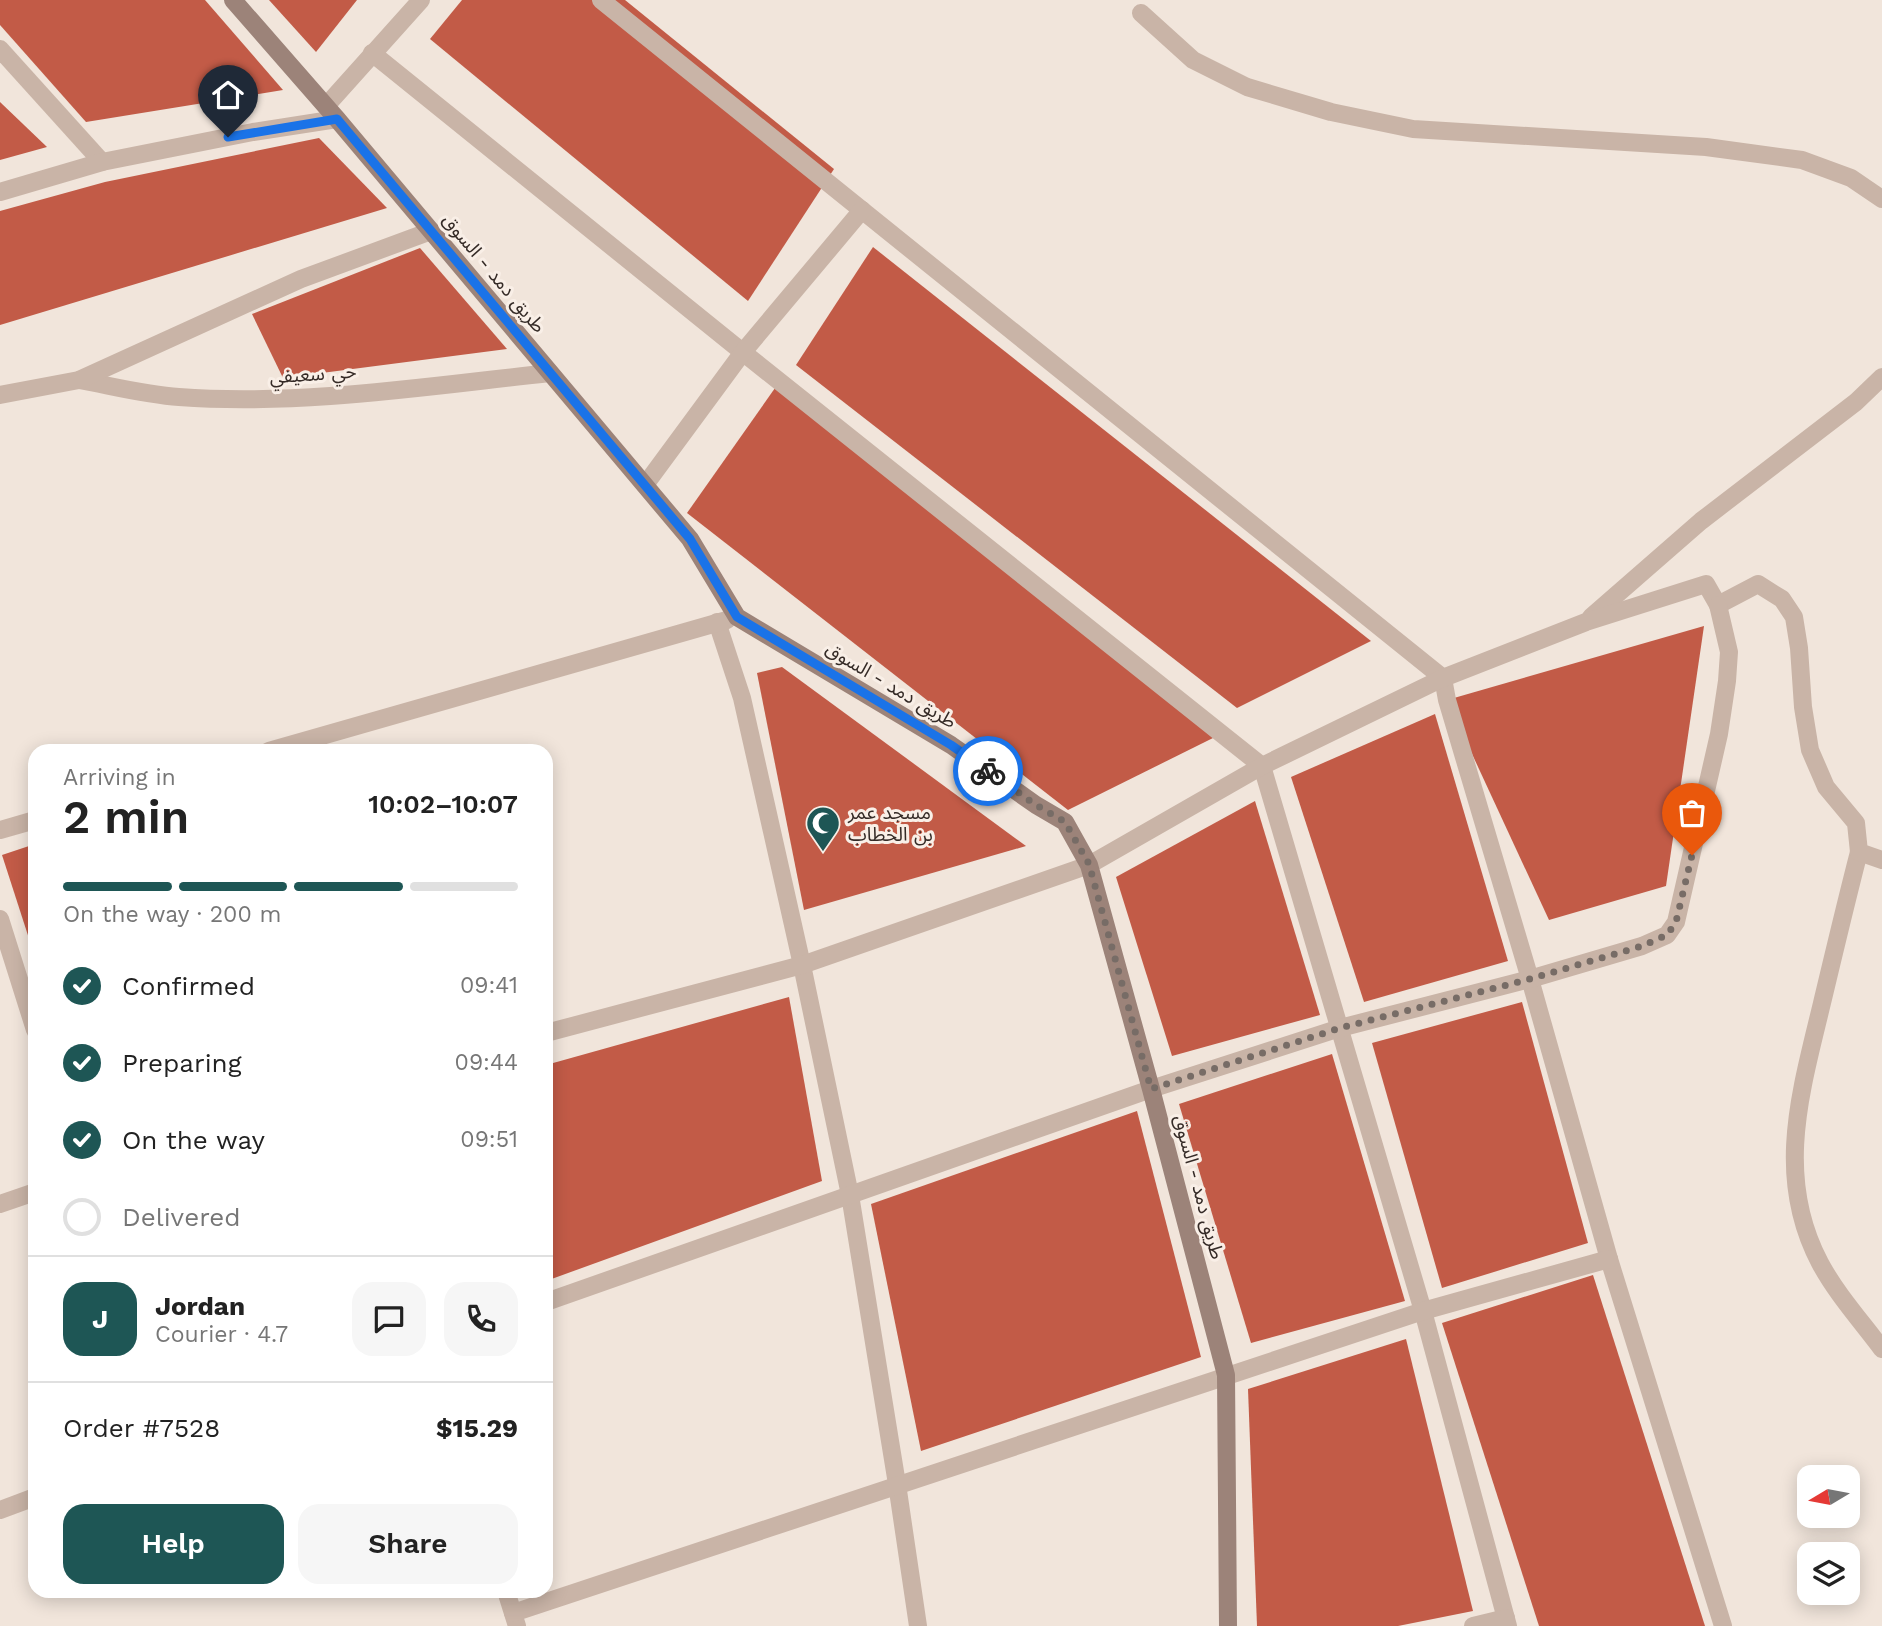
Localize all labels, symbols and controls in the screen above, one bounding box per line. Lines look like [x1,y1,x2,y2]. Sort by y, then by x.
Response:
pin [198,65,258,137]
icon: home [209,76,247,114]
street label: طريق دمد - السوق [437,209,551,337]
street label: حي سعيفي [269,359,357,392]
street label: طريق دمد - السوق [821,637,961,733]
courier [953,736,1023,806]
icon: bike [969,752,1007,790]
text: Arriving in [63,764,176,791]
pin [1662,783,1722,855]
text: 10:02–10:07 [368,789,518,819]
text: 2 min [63,790,189,844]
icon: bag [1673,794,1711,832]
place label: مسجد عمر بن الخطاب [847,801,933,846]
mosque icon: مسجد عمر بن الخطاب [804,804,842,853]
text: On the way · 200 m [63,901,281,928]
icon: check [63,967,101,1005]
text: Confirmed [122,971,255,1001]
text: 09:41 [460,972,518,999]
icon: check [63,1044,101,1082]
text: Preparing [122,1048,242,1078]
text: 09:44 [455,1049,518,1076]
street label: طريق دمد - السوق [1169,1112,1229,1262]
icon: check [63,1121,101,1159]
text: On the way [122,1125,265,1155]
text: 09:51 [460,1126,518,1153]
text: Delivered [122,1202,241,1232]
button: chat [352,1282,426,1356]
button: phone [444,1282,518,1356]
text: Jordan [155,1291,245,1321]
text: J [92,1304,108,1334]
text: Courier · 4.7 [155,1321,288,1348]
text: Order #7528 [63,1413,220,1443]
text: $15.29 [436,1413,518,1443]
north arrow [1797,1465,1860,1528]
map controls [1797,1465,1860,1605]
button: Help [63,1504,284,1584]
button: Share [298,1504,518,1584]
button: layers [1797,1542,1860,1605]

